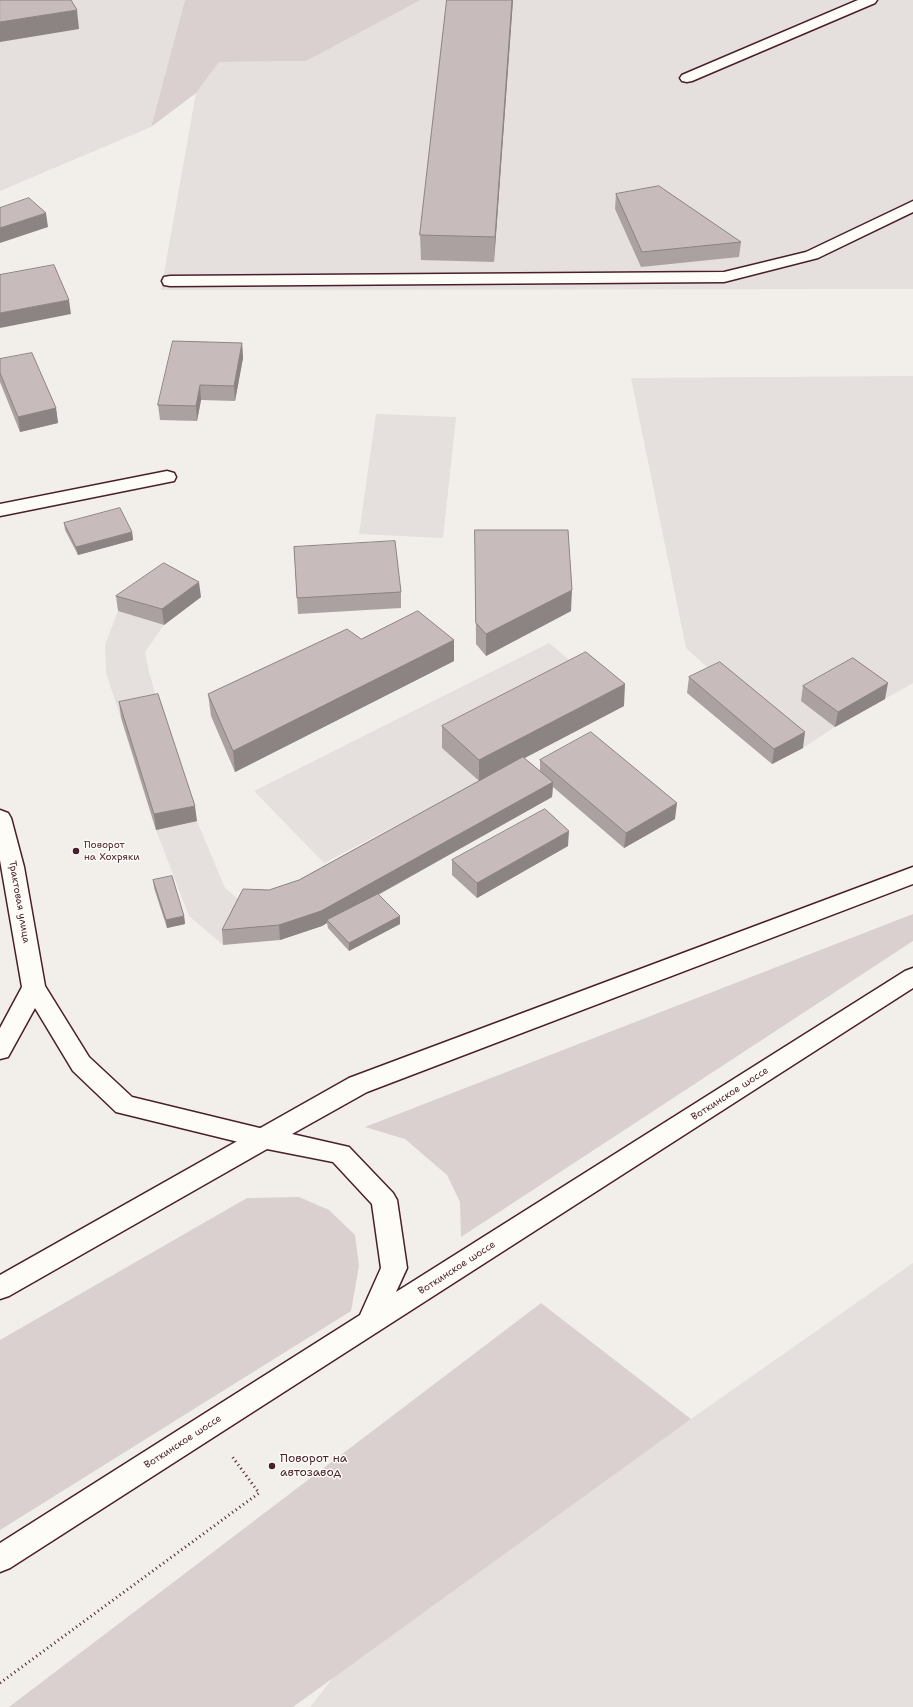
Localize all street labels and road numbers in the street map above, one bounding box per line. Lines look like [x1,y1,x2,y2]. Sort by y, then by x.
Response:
street label: Трактовая улица [6,860,32,944]
street label: Воткинское шоссе [689,1065,771,1123]
street label: Воткинское шоссе [416,1239,498,1297]
street label: Воткинское шоссе [142,1413,224,1471]

